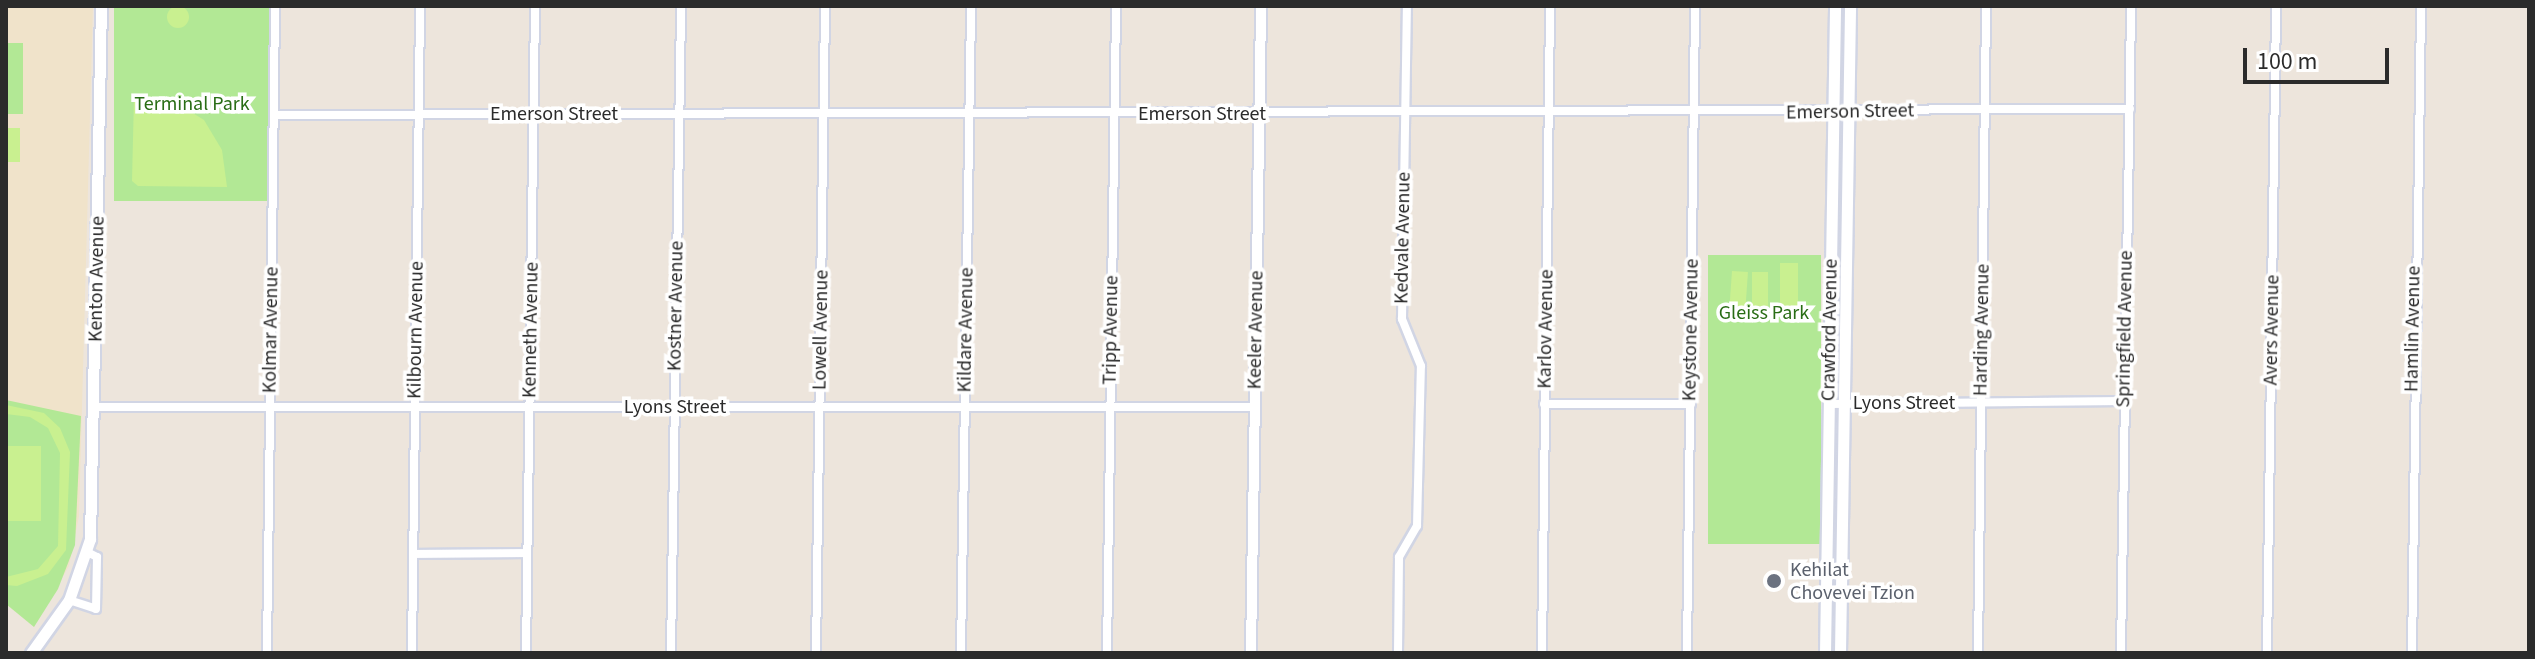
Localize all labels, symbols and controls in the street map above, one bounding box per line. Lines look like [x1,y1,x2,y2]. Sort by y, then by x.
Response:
scale bar [2247,32,2393,82]
text: 100 m [2257,44,2317,79]
park label: Terminal Park [134,92,250,116]
street label: Emerson Street [1786,99,1914,125]
street label: Emerson Street [490,102,618,126]
street label: Emerson Street [1138,102,1266,126]
street label: Kedvale Avenue [1390,172,1416,304]
street label: Kenton Avenue [84,216,110,342]
street label: Kostner Avenue [663,241,689,371]
street label: Springfield Avenue [2112,250,2138,408]
street label: Keystone Avenue [1678,259,1704,401]
street label: Crawford Avenue [1817,259,1843,401]
street label: Kilbourn Avenue [403,261,429,399]
street label: Kenneth Avenue [518,262,544,398]
street label: Harding Avenue [1969,264,1995,396]
street label: Kolmar Avenue [258,266,284,394]
street label: Hamlin Avenue [2400,266,2426,392]
street label: Kildare Avenue [953,267,979,393]
street label: Karlov Avenue [1533,269,1559,389]
street label: Lowell Avenue [808,270,834,390]
street label: Keeler Avenue [1243,270,1269,390]
street label: Avers Avenue [2259,274,2285,386]
street label: Tripp Avenue [1098,275,1124,385]
park label: Gleiss Park [1719,301,1809,325]
street label: Lyons Street [1853,391,1955,415]
street label: Lyons Street [624,395,726,419]
place label: Kehilat Chovevei Tzion [1790,558,1915,605]
marker: Kehilat Chovevei Tzion [1765,572,1783,590]

